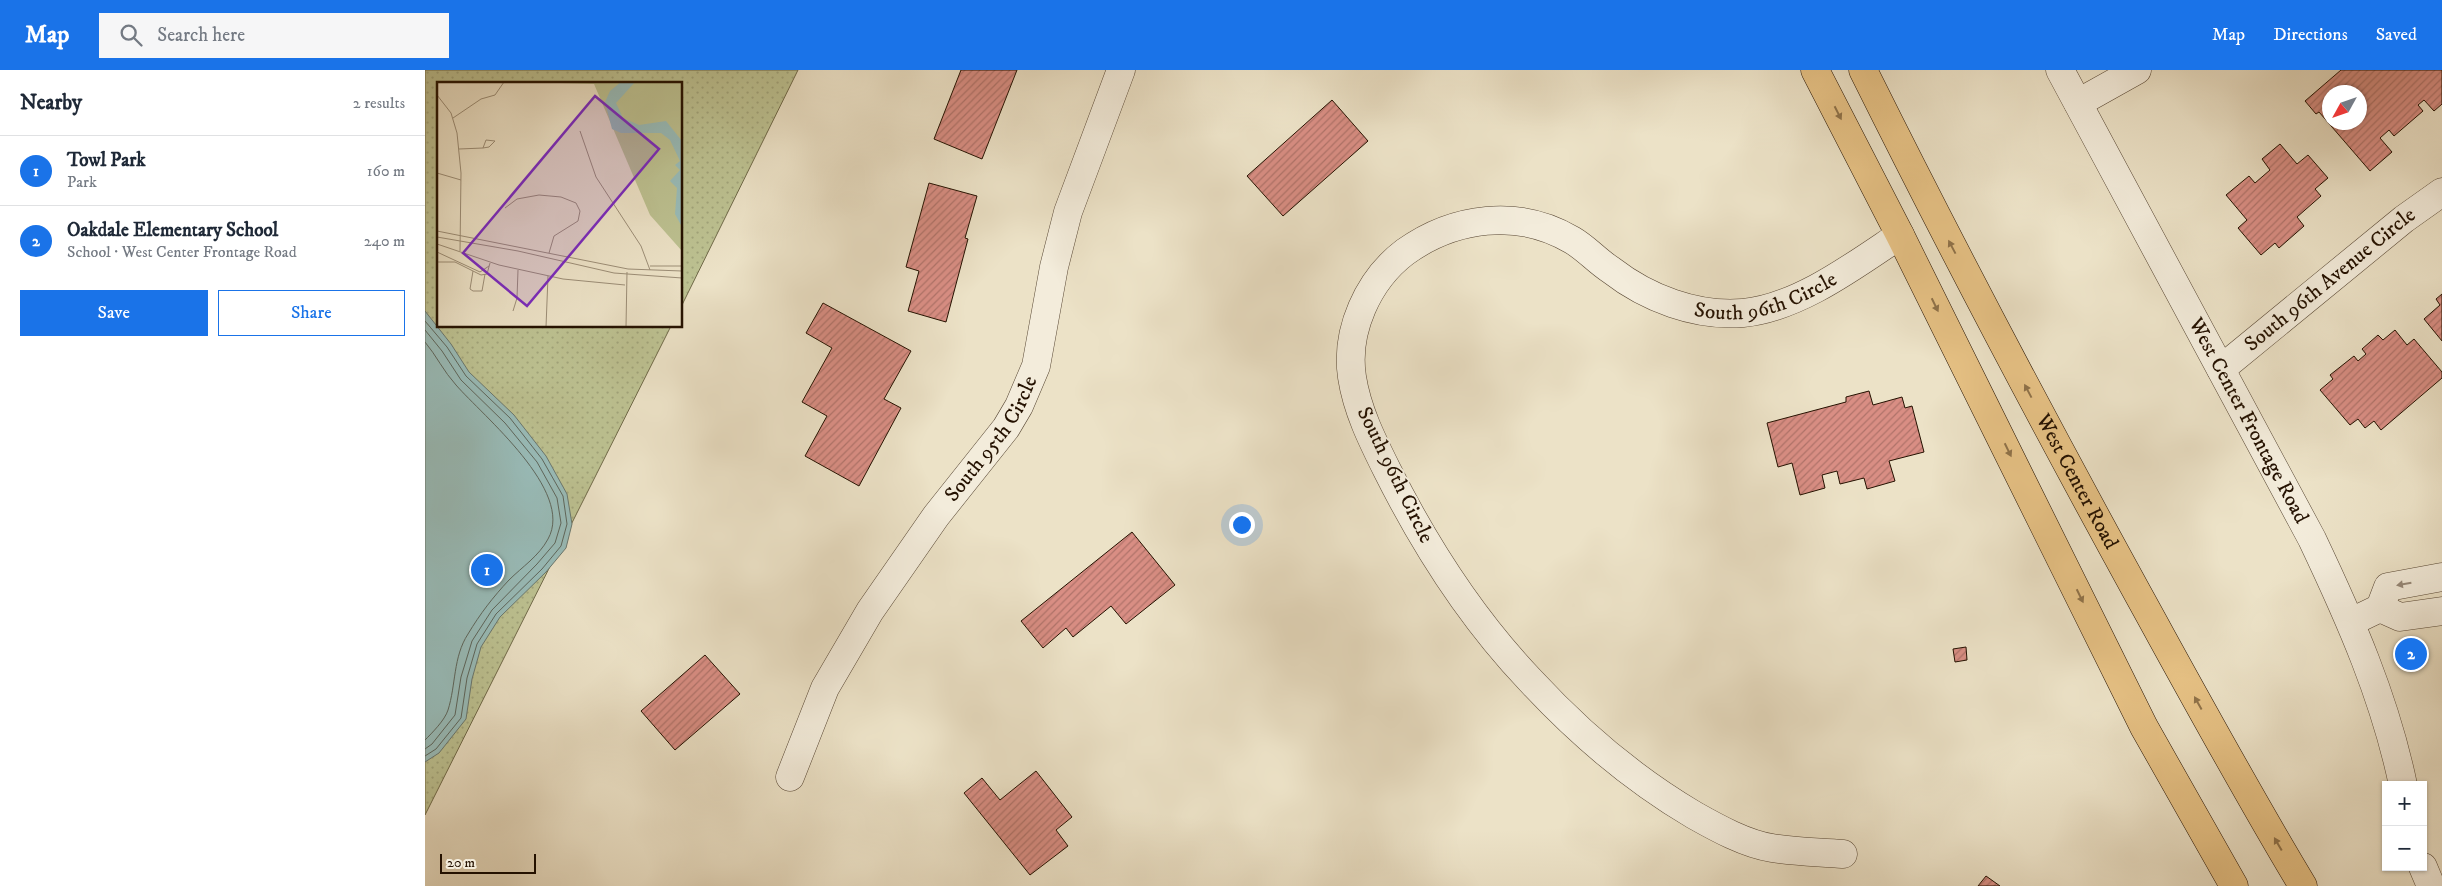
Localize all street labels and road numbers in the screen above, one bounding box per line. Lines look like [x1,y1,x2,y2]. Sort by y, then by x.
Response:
street label: South 96th Avenue Circle [2239,202,2421,357]
street label: South 96th Circle [1692,266,1842,327]
street label: West Center Frontage Road [2182,312,2314,528]
street label: South 95th Circle [939,372,1043,507]
street label: South 96th Circle [1351,403,1439,548]
street label: West Center Road [2029,409,2124,554]

